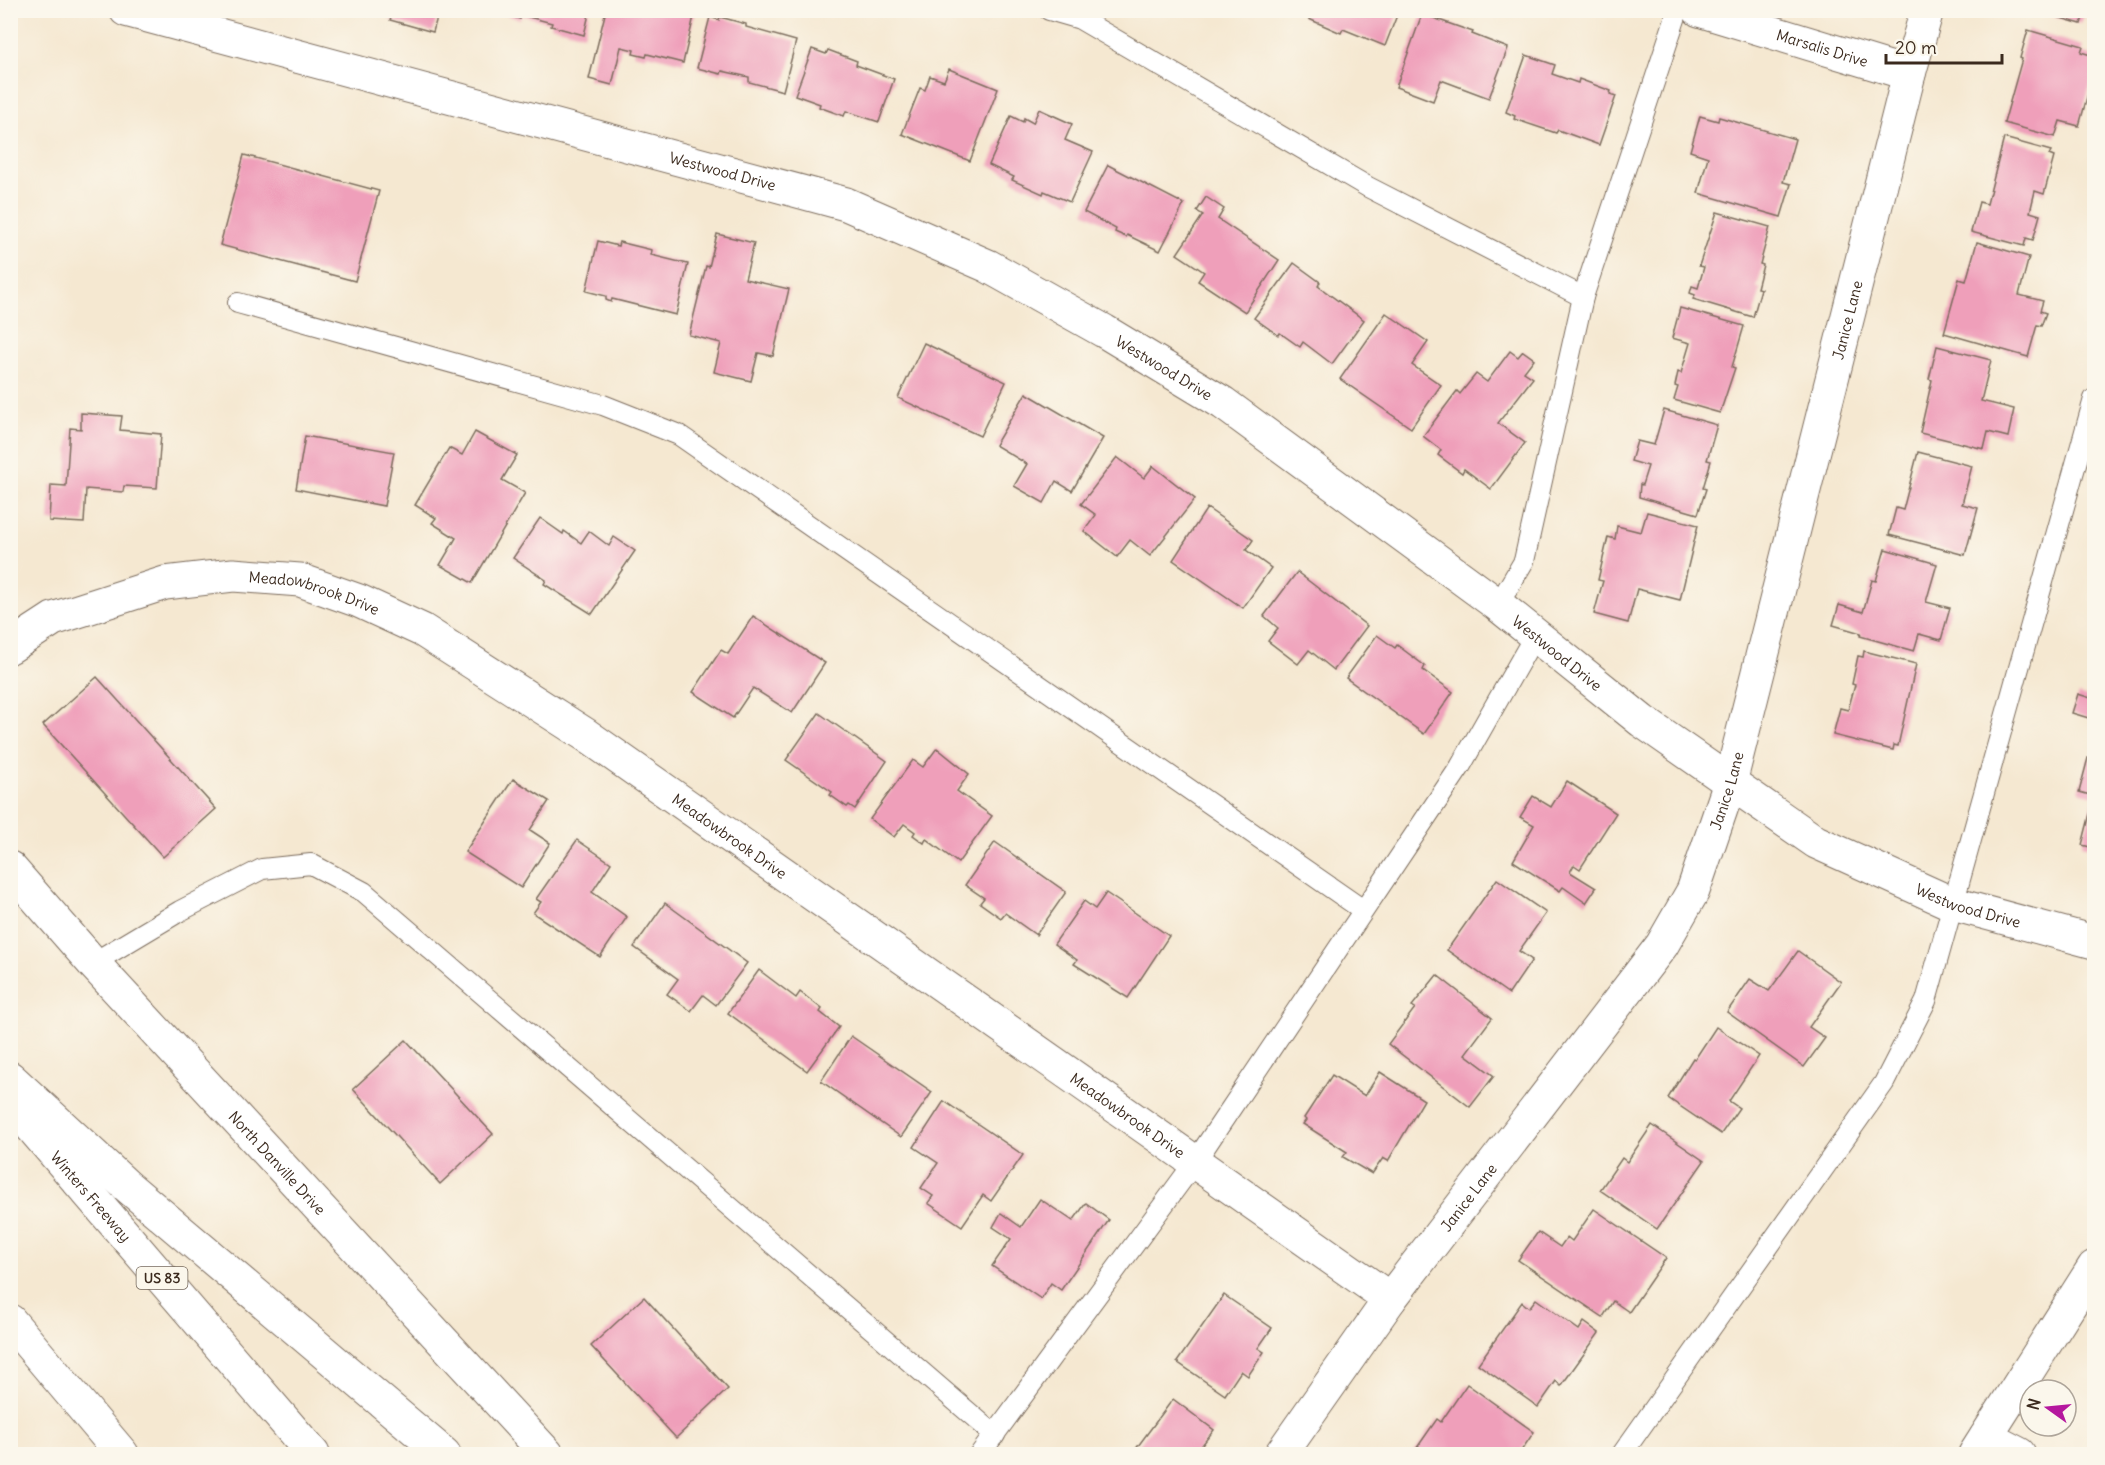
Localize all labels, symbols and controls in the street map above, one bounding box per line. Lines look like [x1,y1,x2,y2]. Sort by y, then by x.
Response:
street label: Marsalis Drive [1774,25,1871,71]
scale bar [1886,27,2002,65]
text: 20 m [1895,36,1937,59]
street label: Westwood Drive [667,147,778,194]
street label: Janice Lane [1828,278,1866,361]
street label: Westwood Drive [1112,331,1216,404]
street label: Meadowbrook Drive [248,567,383,619]
street label: Westwood Drive [1509,611,1606,695]
street label: Janice Lane [1705,750,1747,832]
street label: Meadowbrook Drive [669,789,791,883]
street label: Westwood Drive [1913,879,2023,931]
street label: Meadowbrook Drive [1067,1068,1189,1162]
street label: North Danville Drive [225,1107,330,1218]
street label: Winters Freeway [47,1147,135,1246]
street label: Janice Lane [1436,1159,1500,1235]
road number: US 83 [136,1267,188,1289]
north arrow [2018,1378,2078,1438]
text: N [2022,1396,2045,1412]

